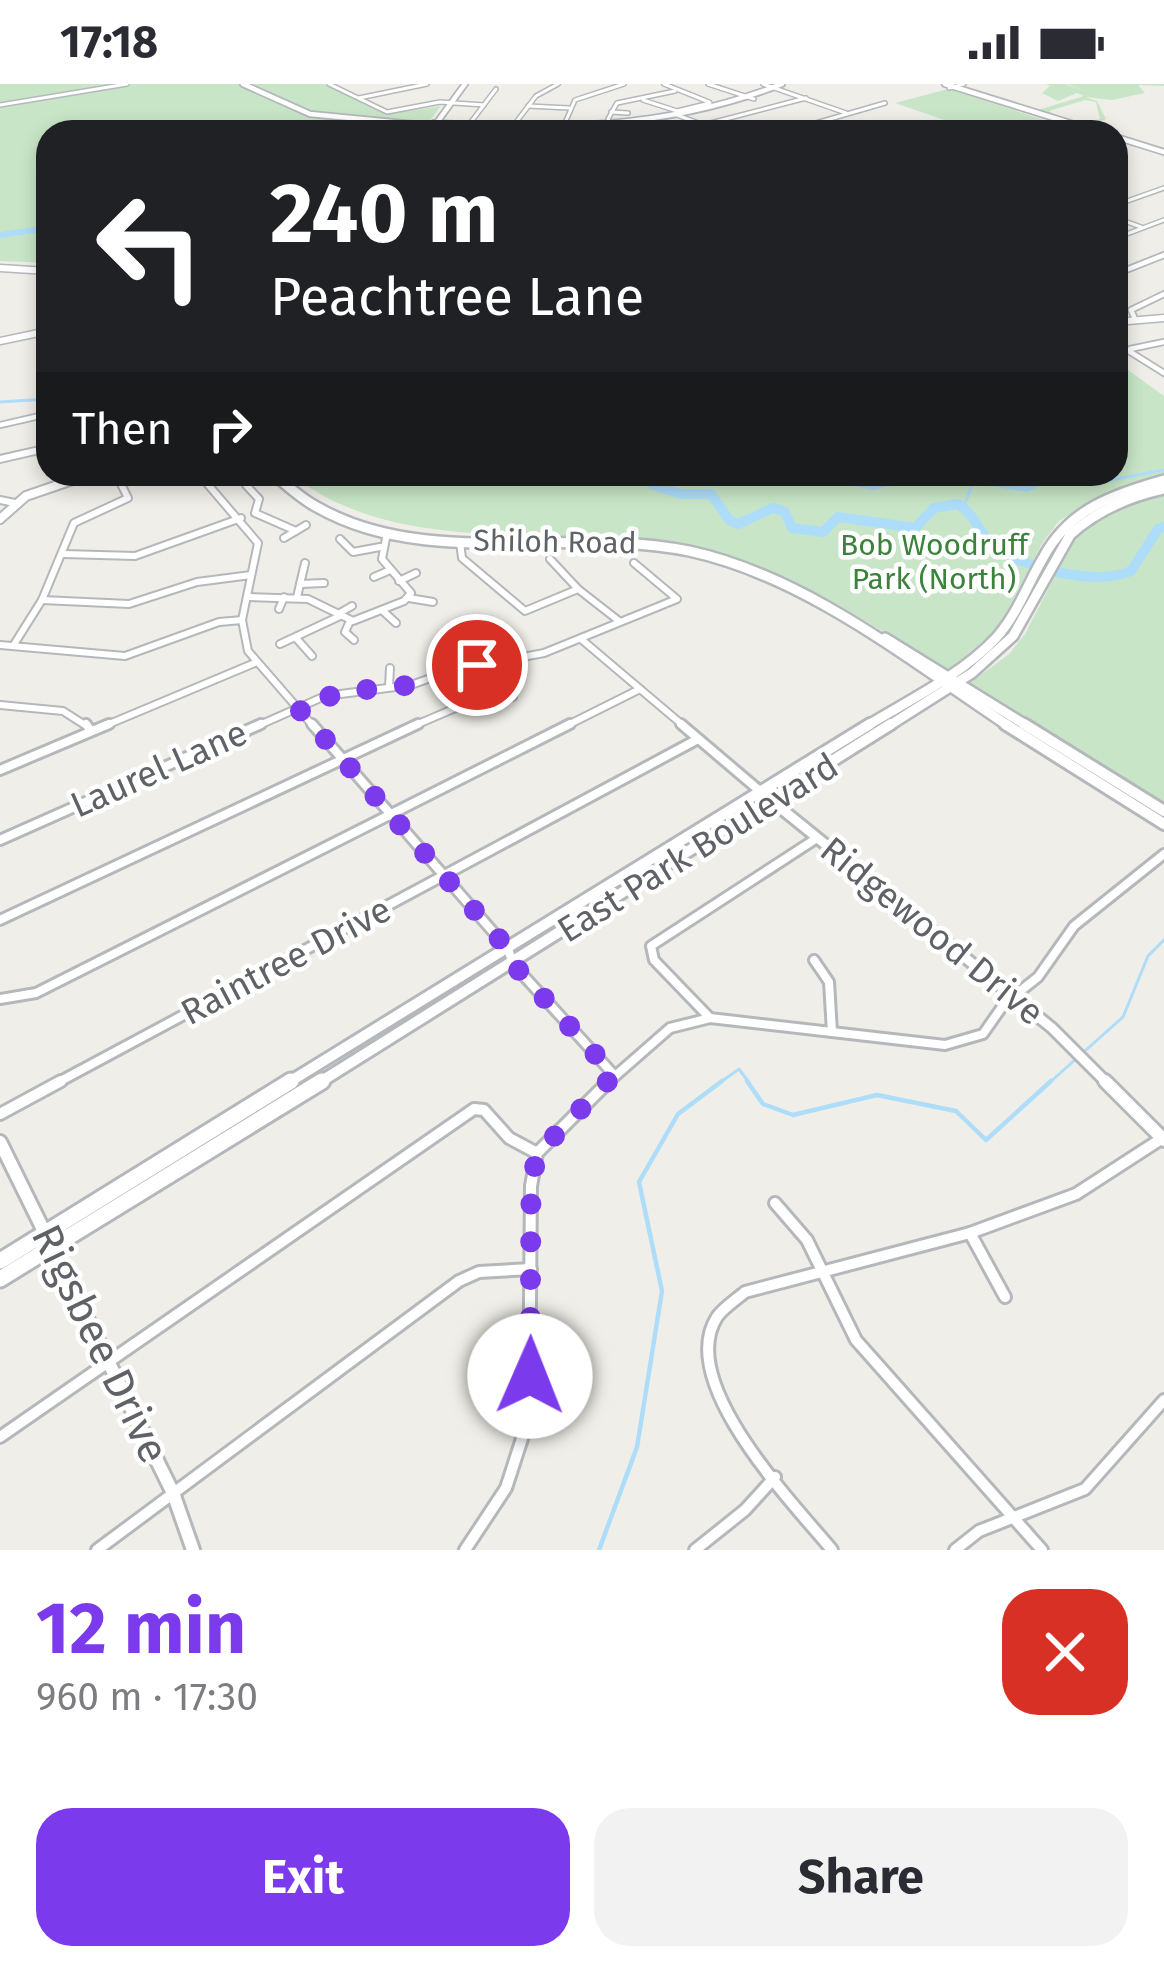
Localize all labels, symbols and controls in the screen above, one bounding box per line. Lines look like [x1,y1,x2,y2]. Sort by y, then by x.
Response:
text: 17:18 [60,15,158,69]
text: 240 m [270,163,498,264]
icon: left [72,168,228,324]
text: Peachtree Lane [270,265,644,329]
icon: right [197,396,263,462]
text: Then [72,402,173,456]
street label: Shiloh Road [473,523,637,561]
park label: Bob Woodruff Park (North) [840,527,1030,597]
pin [426,614,528,716]
icon: arrive [444,632,510,698]
street label: Laurel Lane [64,711,254,827]
street label: East Park Boulevard [550,744,846,952]
street label: Ridgewood Drive [811,828,1053,1034]
street label: Raintree Drive [174,887,398,1035]
street label: Rigsbee Drive [21,1217,179,1471]
position arrow [467,1313,593,1439]
text: 12 min [36,1586,246,1672]
button: close [1002,1589,1128,1715]
text: 960 m · 17:30 [36,1674,258,1720]
button: Exit [36,1808,570,1946]
button: Share [594,1808,1128,1946]

